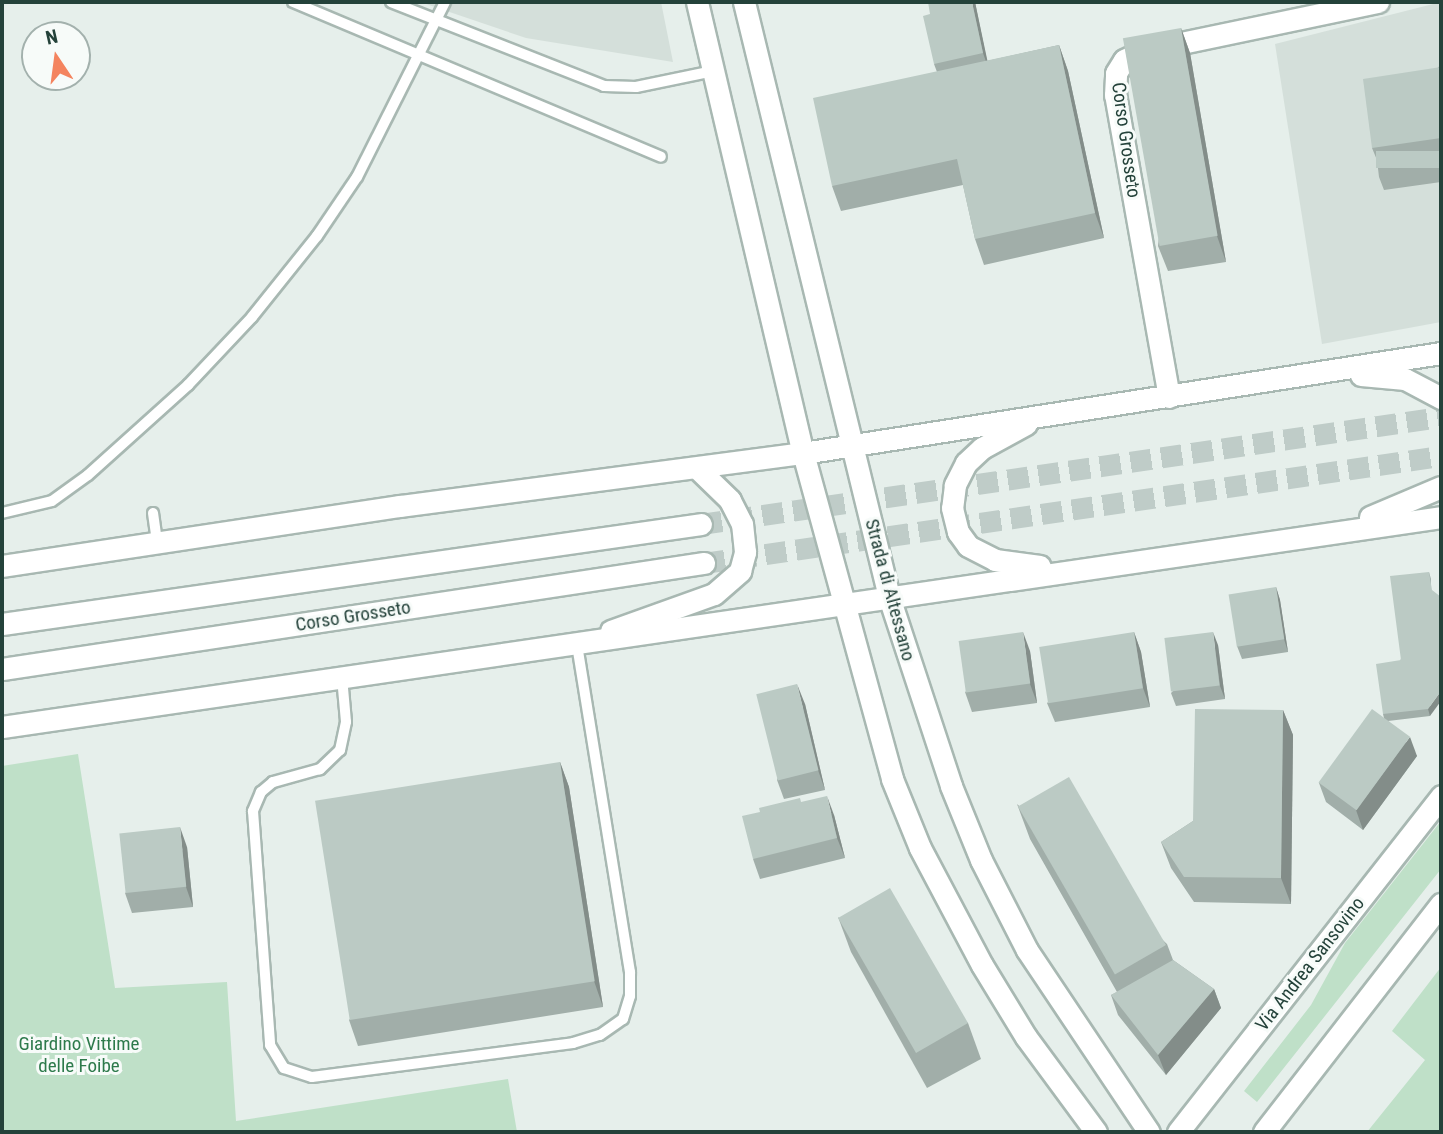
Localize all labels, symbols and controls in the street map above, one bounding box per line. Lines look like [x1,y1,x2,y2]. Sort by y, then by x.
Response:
north arrow [21,21,91,91]
text: N [43,24,60,50]
street label: Corso Grosseto [1107,81,1145,199]
street label: Strada di Altessano [860,517,920,663]
street label: Corso Grosseto [294,596,412,636]
street label: Via Andrea Sansovino [1251,893,1369,1035]
park label: Giardino Vittime delle Foibe [18,1033,140,1077]

